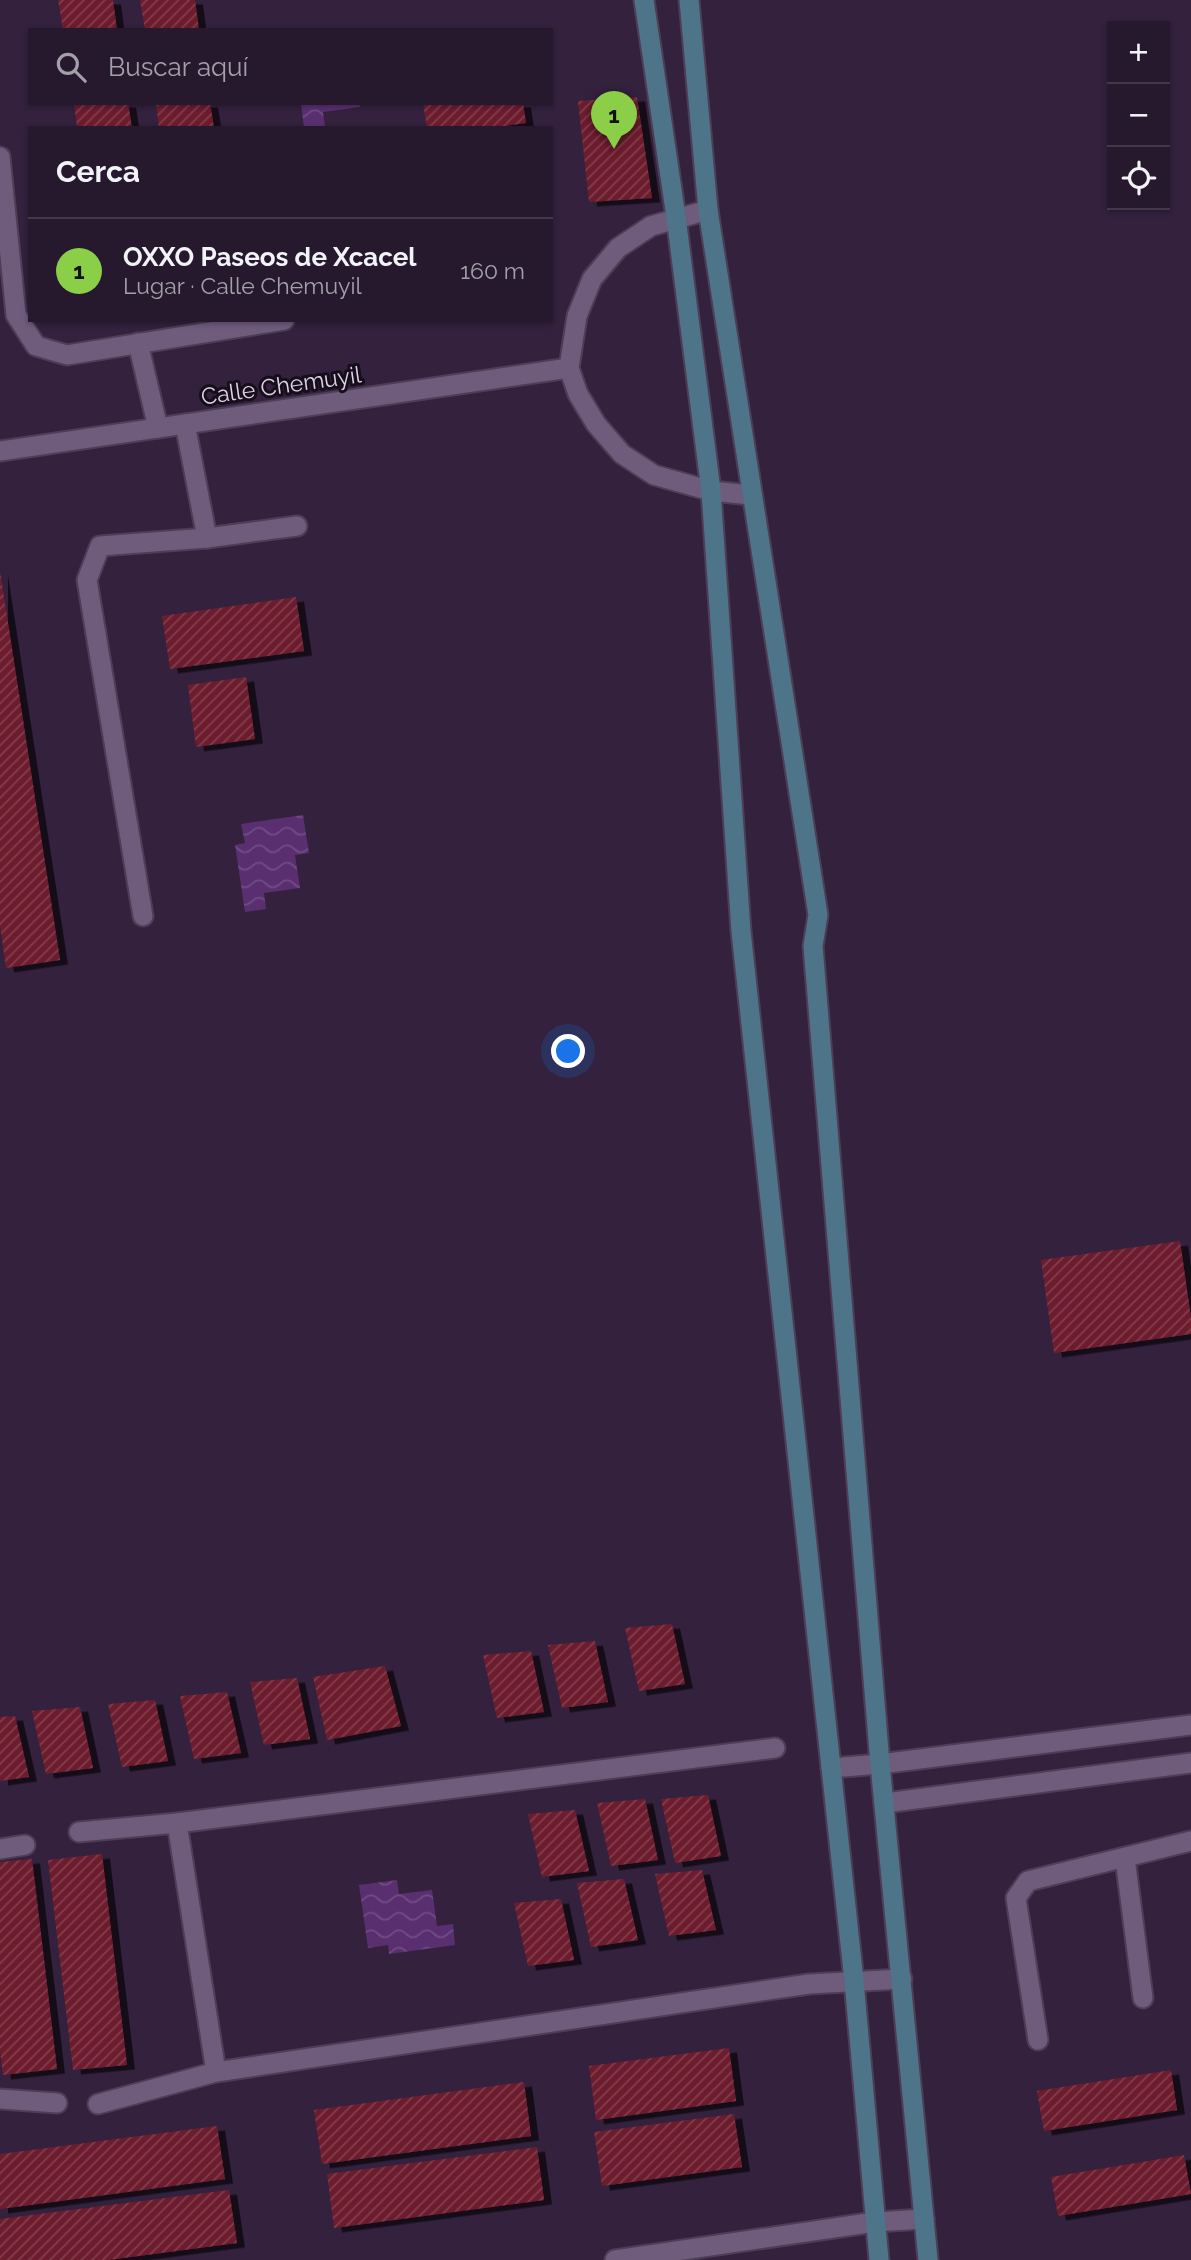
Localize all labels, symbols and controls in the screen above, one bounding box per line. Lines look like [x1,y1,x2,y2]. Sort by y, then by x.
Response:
map controls [1107,21,1170,210]
button: + [1107,21,1170,84]
search box [28,28,553,105]
icon: search [52,48,90,86]
text: Buscar aquí [108,52,248,82]
button: − [1107,84,1170,147]
pin: 1 [591,91,637,149]
button: locate [1107,147,1170,210]
text: Cerca [56,154,140,189]
text: OXXO Paseos de Xcacel [123,242,417,272]
text: 1 [73,257,85,284]
text: 160 m [460,257,525,284]
text: Lugar · Calle Chemuyil [123,272,362,299]
street label: Calle Chemuyil [199,360,364,410]
your location [551,1034,585,1068]

